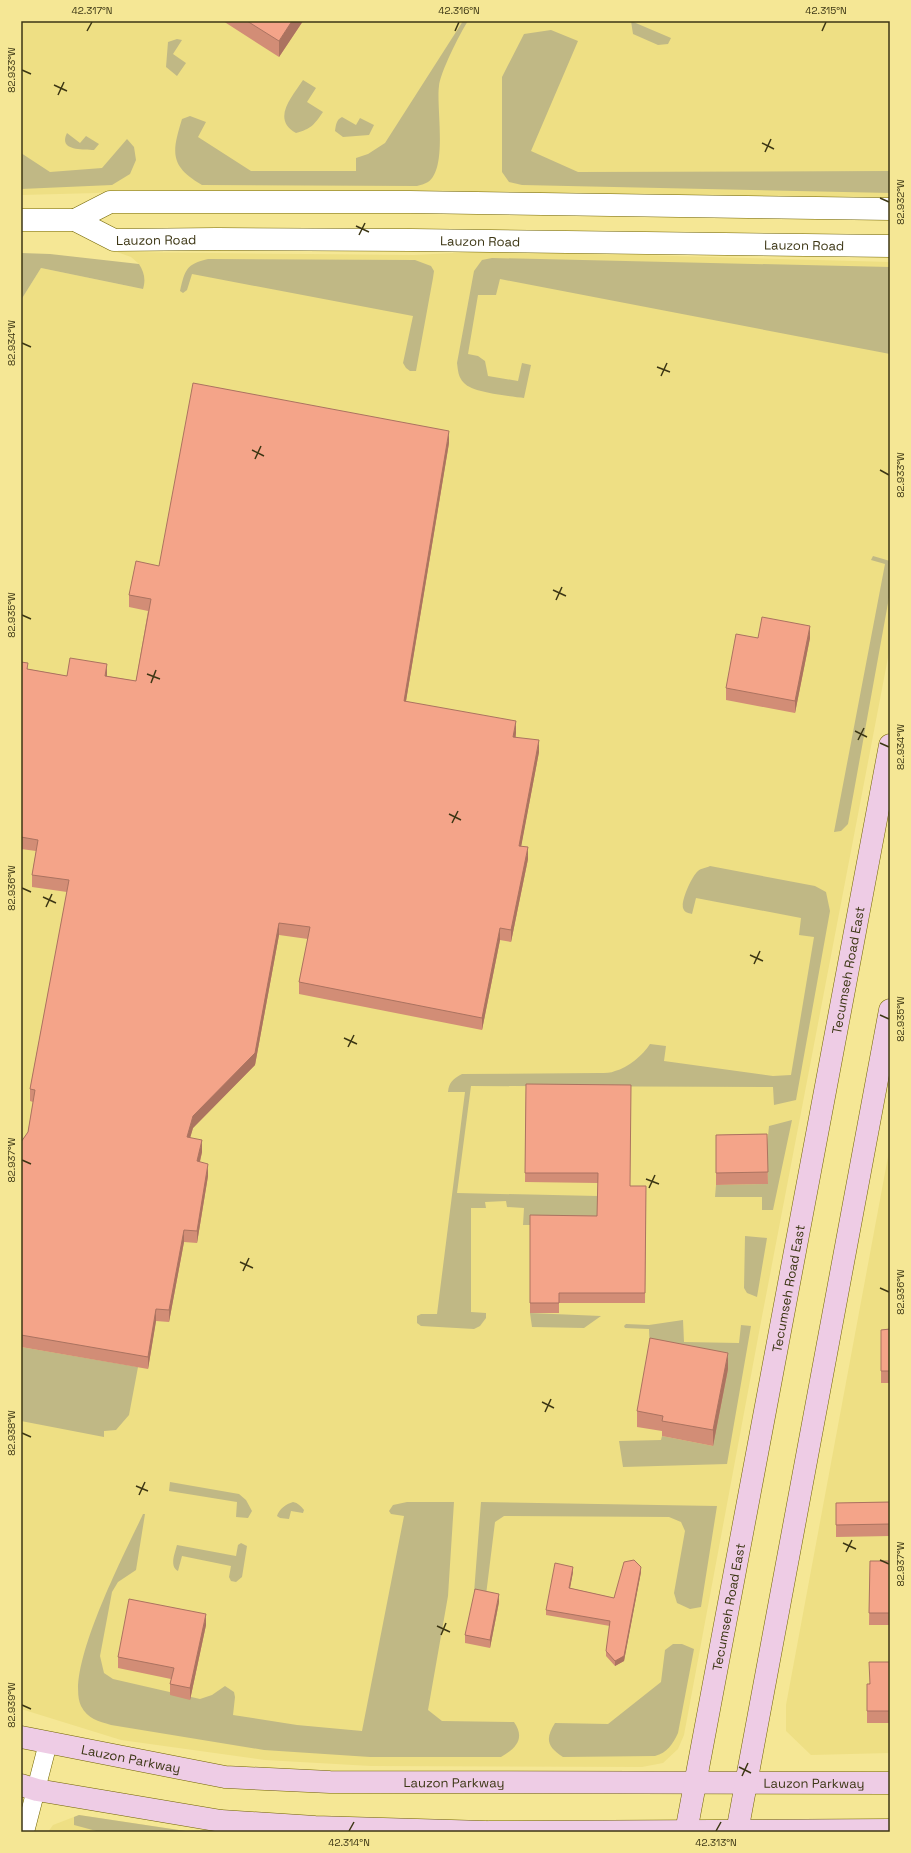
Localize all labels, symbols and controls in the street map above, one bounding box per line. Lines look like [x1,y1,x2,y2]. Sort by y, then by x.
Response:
text: 42.317°N [72,4,112,17]
text: 42.316°N [438,4,480,17]
text: 42.315°N [805,4,847,17]
text: 82.933°W [5,47,18,93]
text: 82.932°W [894,179,907,225]
street label: Lauzon Road [116,231,196,248]
street label: Lauzon Road [440,232,520,250]
street label: Lauzon Road [764,236,844,254]
text: 82.934°W [5,320,18,366]
text: 82.933°W [894,452,907,498]
text: 82.935°W [5,592,18,638]
text: 82.934°W [894,724,907,770]
text: 82.936°W [5,865,18,911]
street label: Tecumseh Road East [827,905,868,1035]
text: 82.935°W [894,996,907,1042]
text: 82.937°W [5,1137,18,1183]
street label: Tecumseh Road East [768,1223,808,1354]
text: 82.936°W [894,1269,907,1315]
text: 82.938°W [5,1410,18,1456]
text: 82.937°W [894,1541,907,1587]
street label: Tecumseh Road East [708,1542,749,1672]
text: 82.939°W [5,1682,18,1728]
street label: Lauzon Parkway [80,1740,182,1777]
street label: Lauzon Parkway [404,1774,504,1791]
street label: Lauzon Parkway [764,1774,864,1791]
text: 42.314°N [328,1836,370,1849]
text: 42.313°N [695,1836,737,1849]

